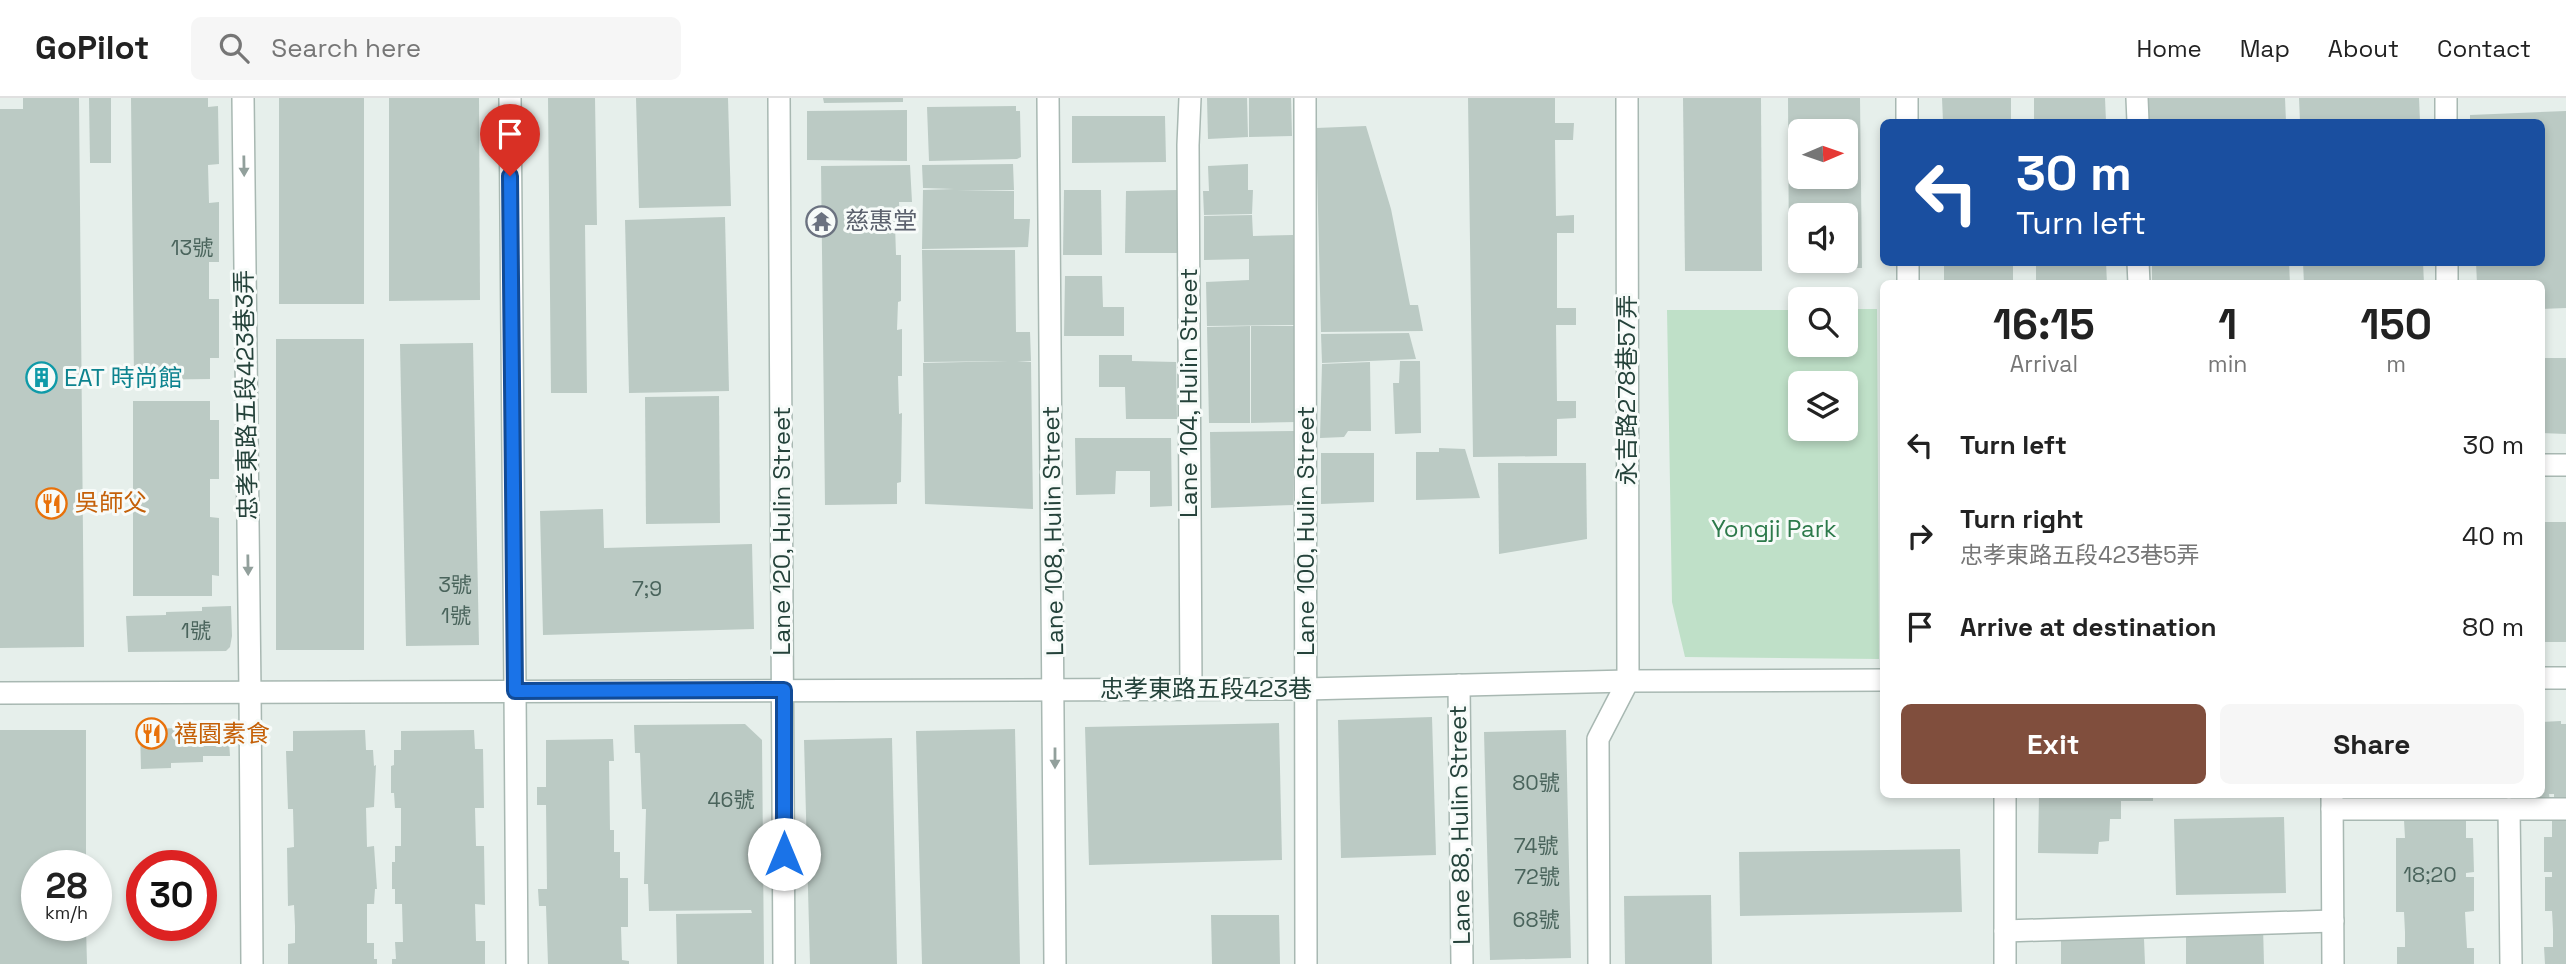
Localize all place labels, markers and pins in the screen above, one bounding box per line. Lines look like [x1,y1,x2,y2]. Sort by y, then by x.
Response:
pin [480,104,540,176]
temple icon: 慈惠堂 [805,204,839,238]
place label: 慈惠堂 [845,205,917,236]
building icon: EAT 時尚館 [24,361,58,395]
place label: EAT 時尚館 [64,362,183,393]
restaurant icon: 吳師父 [35,486,69,520]
place label: 吳師父 [75,487,147,518]
restaurant icon: 禧園素食 [134,717,168,751]
place label: 禧園素食 [174,718,270,749]

